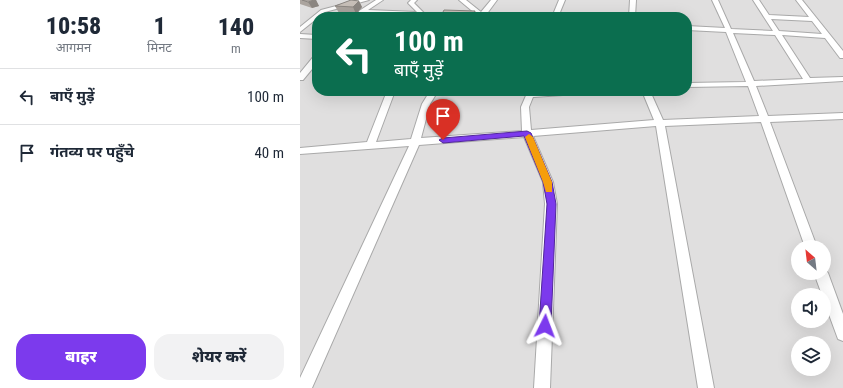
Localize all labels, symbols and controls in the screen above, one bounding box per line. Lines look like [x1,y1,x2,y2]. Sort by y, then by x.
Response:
text: 10:58 [46,12,101,40]
text: 1 [153,12,166,40]
text: 140 [218,13,254,41]
text: 100 m [394,25,464,58]
icon: left [328,28,380,80]
text: आगमन [56,40,91,55]
text: मिनट [147,40,172,55]
text: m [231,41,241,56]
text: बाएँ मुड़ें [394,59,443,80]
icon: left [16,86,38,108]
text: बाएँ मुड़ें [50,87,95,105]
text: 100 m [247,88,284,106]
pin [426,99,460,140]
icon: arrive [432,105,454,127]
icon: arrive [16,142,38,164]
text: गंतव्य पर पहुँचे [50,143,134,161]
text: 40 m [254,144,284,162]
north arrow [791,240,831,280]
map controls [791,240,831,376]
button: sound [791,288,831,328]
position arrow [524,305,566,347]
button: बाहर [16,334,146,380]
button: शेयर करें [154,334,284,380]
button: layers [791,336,831,376]

